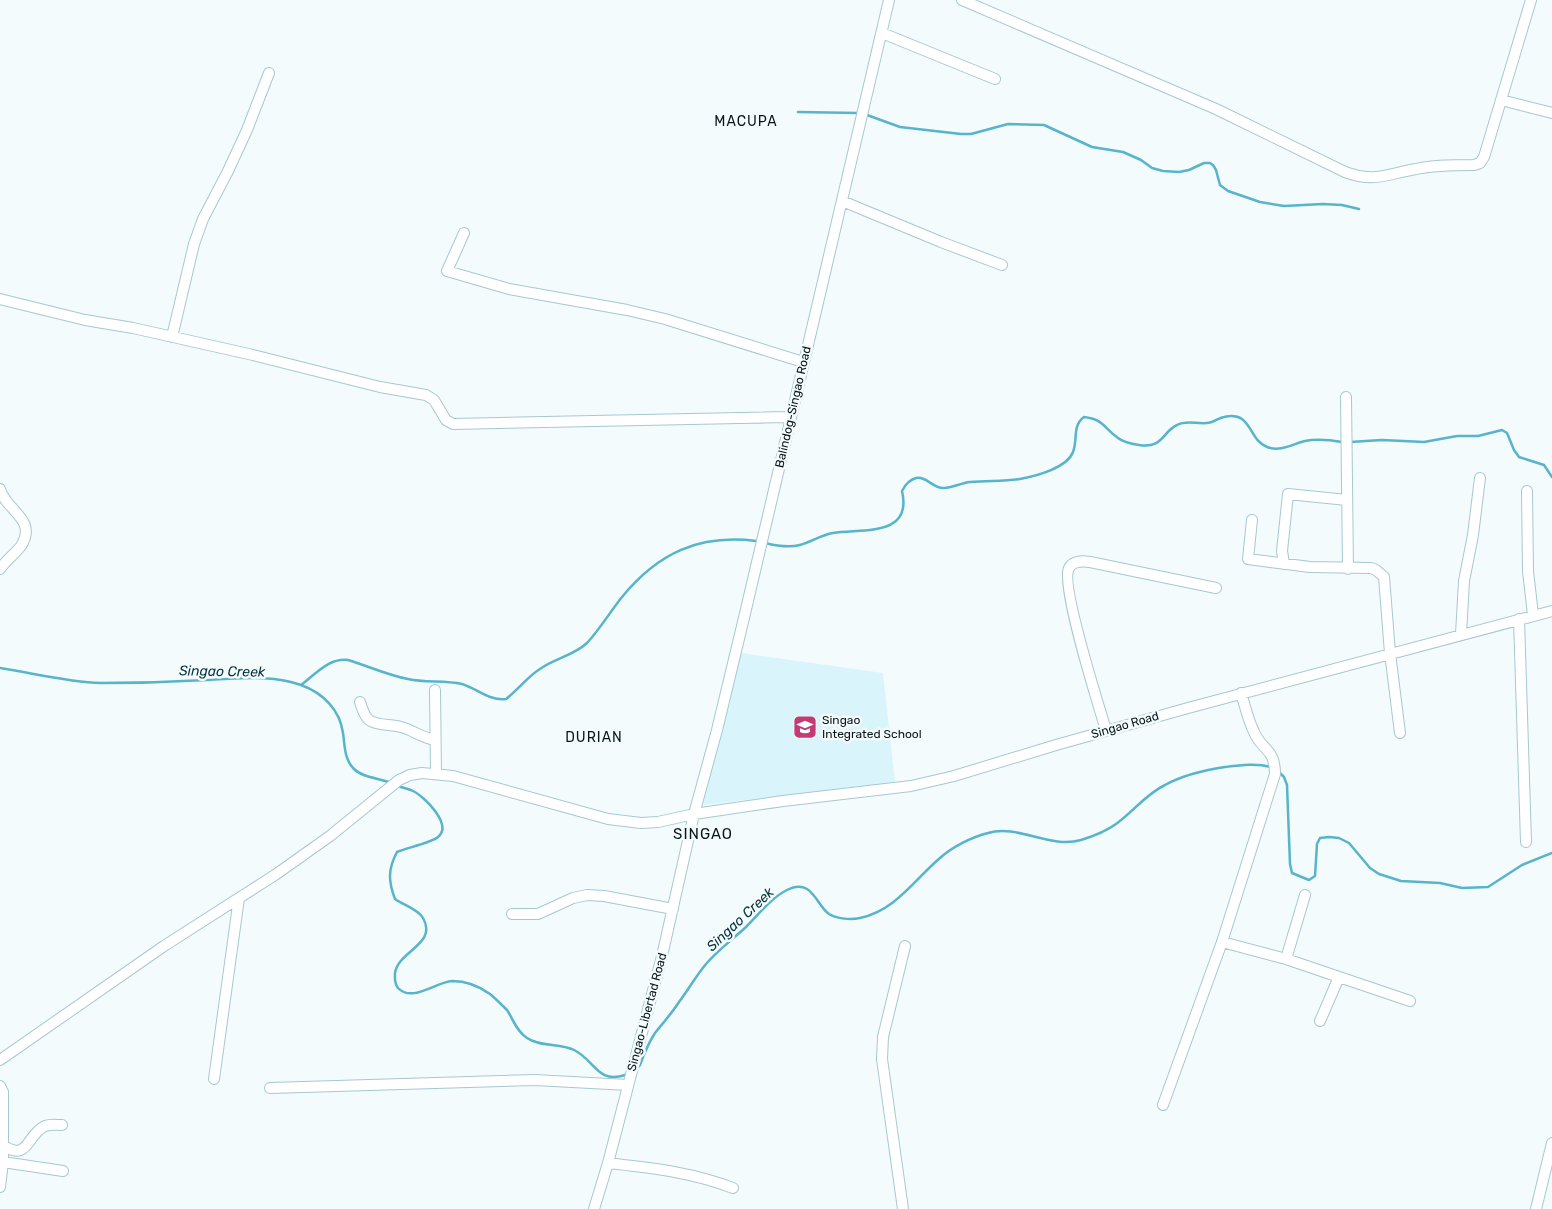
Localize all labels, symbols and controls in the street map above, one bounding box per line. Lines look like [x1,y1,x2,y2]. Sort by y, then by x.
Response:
district label: MACUPA [714,113,778,130]
street label: Balindog-Singao Road [772,345,814,469]
water label: Singao Creek [179,662,266,681]
street label: Singao Road [1090,709,1160,741]
place label: Singao Integrated School [822,713,922,741]
school or university icon: Singao Integrated School [792,714,818,740]
district label: DURIAN [565,729,623,746]
district label: SINGAO [673,825,733,843]
water label: Singao Creek [703,883,778,955]
street label: Singao-Libertad Road [624,951,670,1073]

